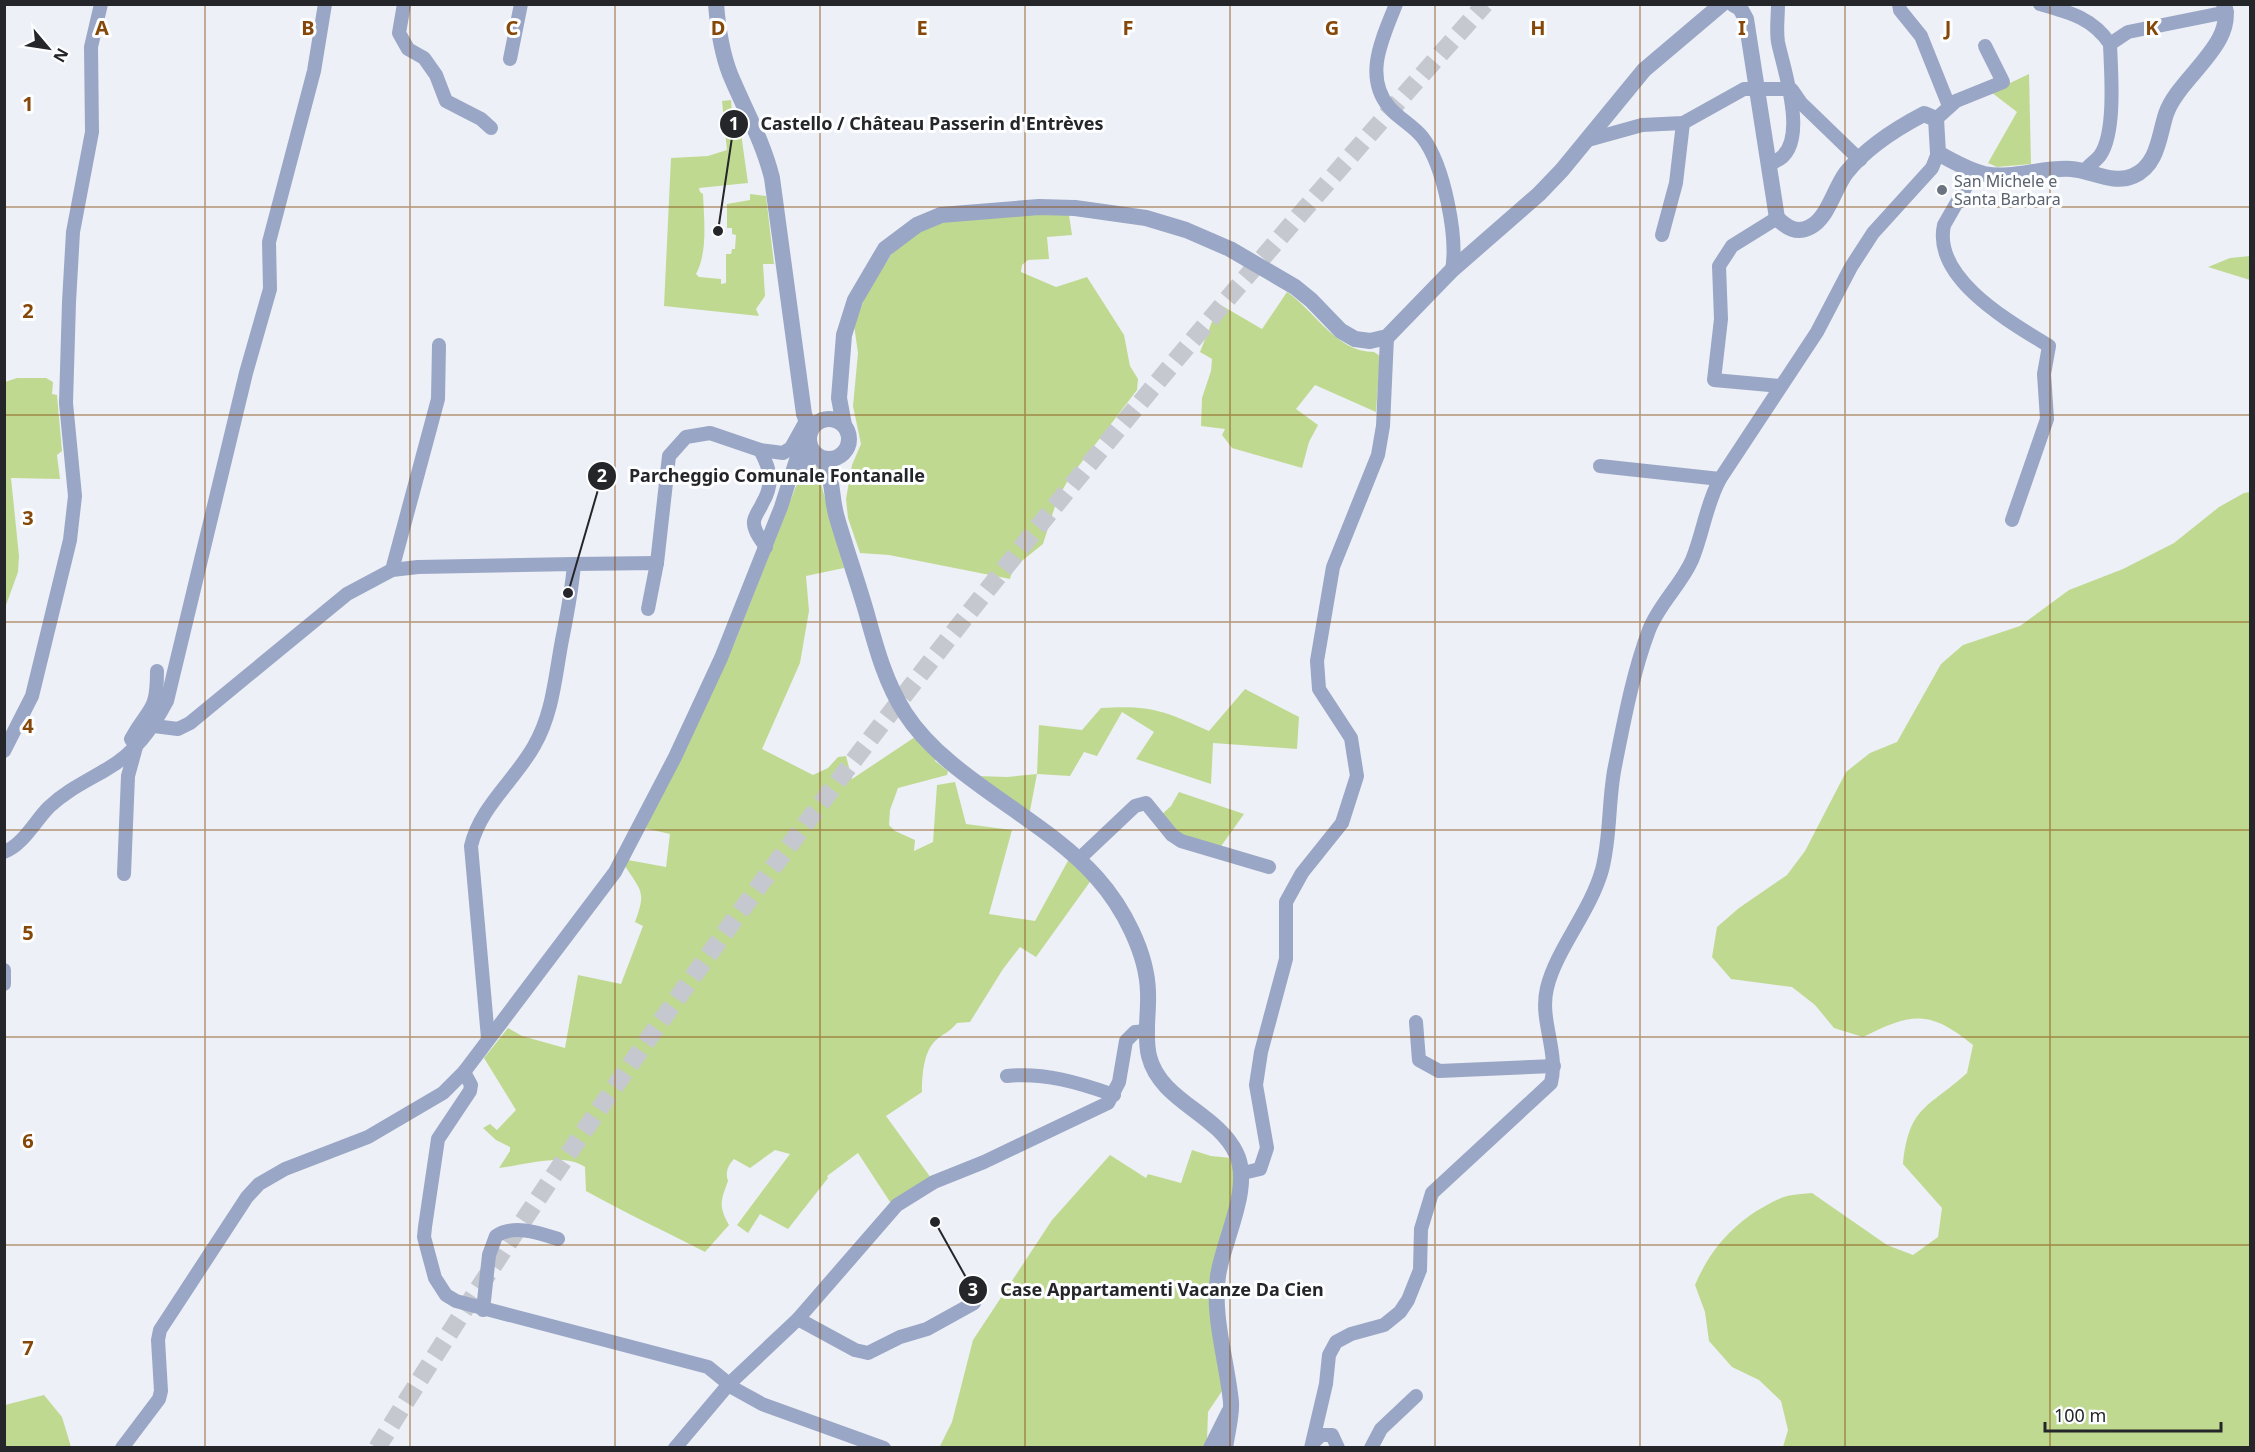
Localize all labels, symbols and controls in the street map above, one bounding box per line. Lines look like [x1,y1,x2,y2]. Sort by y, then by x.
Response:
text: A [95,14,109,41]
text: B [301,14,315,41]
text: C [506,14,519,41]
text: D [711,14,725,41]
text: E [916,14,928,41]
text: F [1123,14,1133,41]
text: G [1325,14,1339,41]
text: H [1530,14,1546,41]
text: I [1738,14,1746,41]
text: J [1943,14,1951,41]
text: K [2145,14,2159,41]
north arrow [18,18,78,78]
text: N [48,44,74,66]
text: 1 [22,90,34,117]
callout: Castello / Château Passerin d'Entrèves [719,106,1116,142]
text: 1 [729,111,739,135]
text: Castello / Château Passerin d'Entrèves [761,111,1103,135]
place label: San Michele e Santa Barbara [1954,170,2061,210]
marker: San Michele e Santa Barbara [1935,183,1949,197]
text: 2 [22,297,34,324]
callout: Parcheggio Comunale Fontanalle [587,458,937,494]
text: 2 [597,463,607,487]
text: Parcheggio Comunale Fontanalle [629,463,925,487]
text: 3 [22,504,34,531]
text: 4 [22,712,34,739]
text: 5 [22,919,34,946]
text: 6 [22,1127,34,1154]
callout: Case Appartamenti Vacanze Da Cien [958,1272,1336,1308]
text: 3 [968,1277,978,1301]
text: Case Appartamenti Vacanze Da Cien [1000,1277,1324,1301]
text: 7 [22,1334,34,1361]
scale bar [2045,1395,2220,1433]
text: 100 m [2054,1403,2106,1427]

